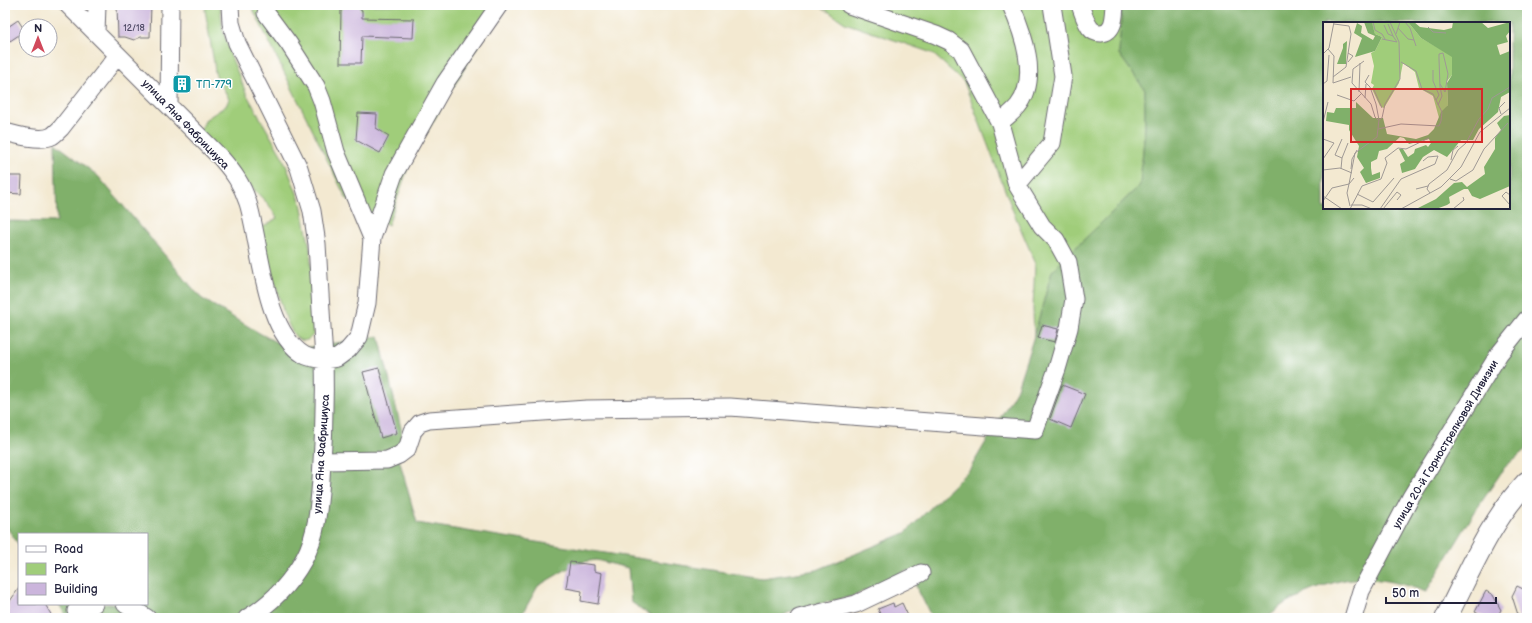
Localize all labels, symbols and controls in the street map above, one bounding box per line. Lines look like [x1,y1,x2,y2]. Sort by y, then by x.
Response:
north arrow [18,18,58,58]
text: N [34,22,42,35]
inset map [1323,22,1510,209]
house number: 12/18 [123,23,145,34]
building icon: ТП-779 [171,73,193,95]
street label: улица Яна Фабрициуса [139,77,232,172]
place label: ТП-779 [196,78,232,91]
street label: улица 20-й Горнострелковой Дивизии [1390,358,1501,531]
street label: улица Яна Фабрициуса [311,393,332,514]
legend [18,533,148,605]
text: Road [54,542,83,557]
text: Park [54,562,78,577]
scale bar [1386,579,1496,605]
text: Building [54,582,98,597]
text: 50 m [1392,586,1419,601]

